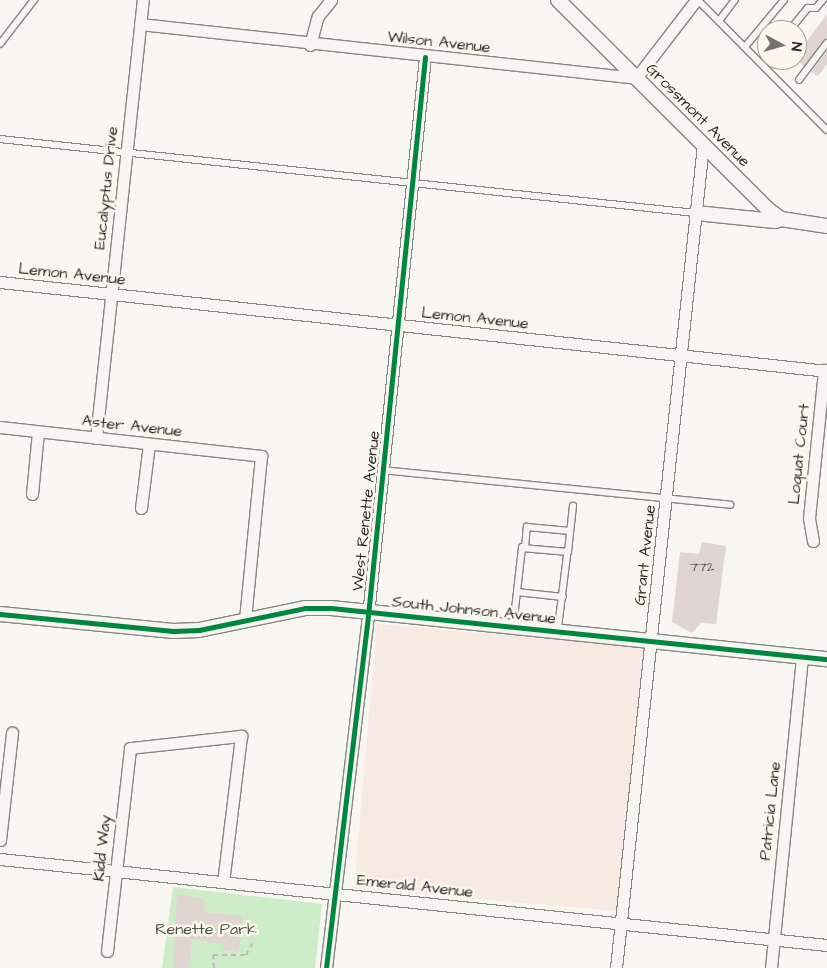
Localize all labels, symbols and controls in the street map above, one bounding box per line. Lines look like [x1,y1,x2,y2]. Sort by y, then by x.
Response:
north arrow [757,20,807,70]
street label: Wilson Avenue [387,27,491,57]
text: N [786,41,806,52]
street label: Grossmont Avenue [642,59,754,171]
street label: Eucalyptus Drive [90,125,122,251]
street label: Lemon Avenue [18,259,126,289]
street label: Lemon Avenue [421,303,529,333]
street label: Loquat Court [784,403,814,505]
street label: Aster Avenue [81,411,183,441]
street label: West Renette Avenue [348,430,384,592]
street label: Grant Avenue [630,504,660,606]
house number: 772 [689,559,715,575]
street label: South Johnson Avenue [391,592,557,628]
street label: Patricia Lane [755,761,785,861]
street label: Kidd Way [89,814,115,882]
street label: Emerald Avenue [356,870,474,902]
park label: Renette Park [155,919,257,939]

